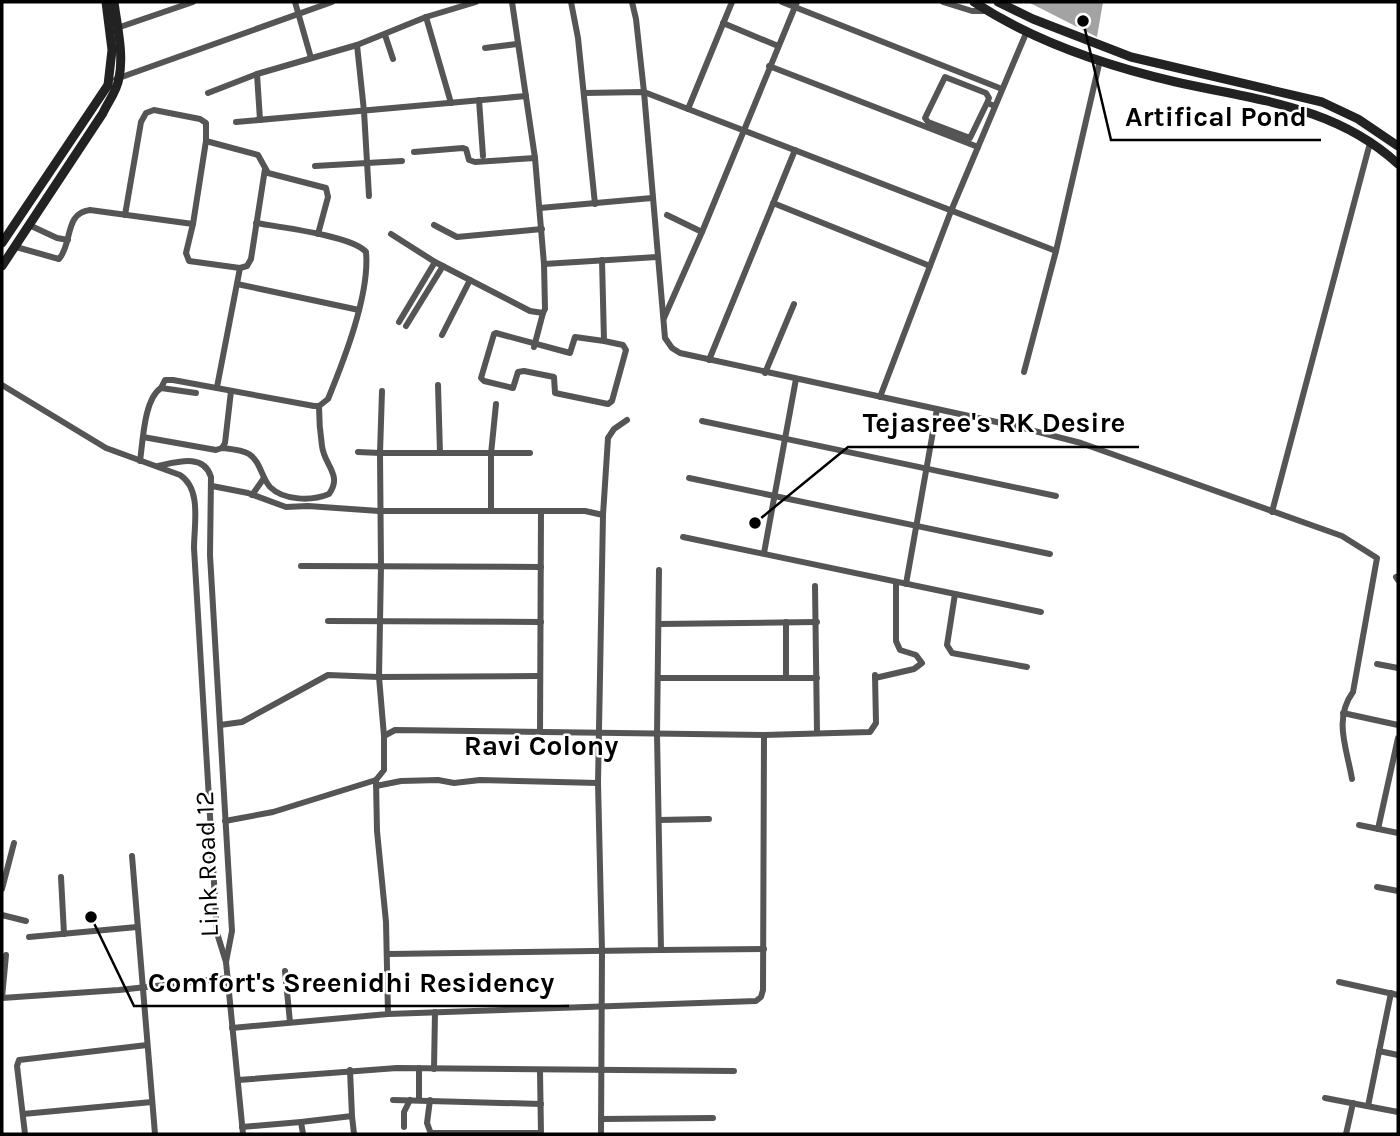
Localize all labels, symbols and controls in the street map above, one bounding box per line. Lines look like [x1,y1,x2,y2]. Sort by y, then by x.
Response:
callout: Artifical Pond [1111,91,1321,140]
text: Artifical Pond [1125,100,1307,133]
callout: Tejasree's RK Desire [848,398,1139,447]
text: Tejasree's RK Desire [863,406,1125,439]
district label: Ravi Colony [464,729,618,762]
street label: Link Road 12 [189,790,225,938]
callout: Comfort's Sreenidhi Residency [134,957,569,1006]
text: Comfort's Sreenidhi Residency [148,966,554,999]

